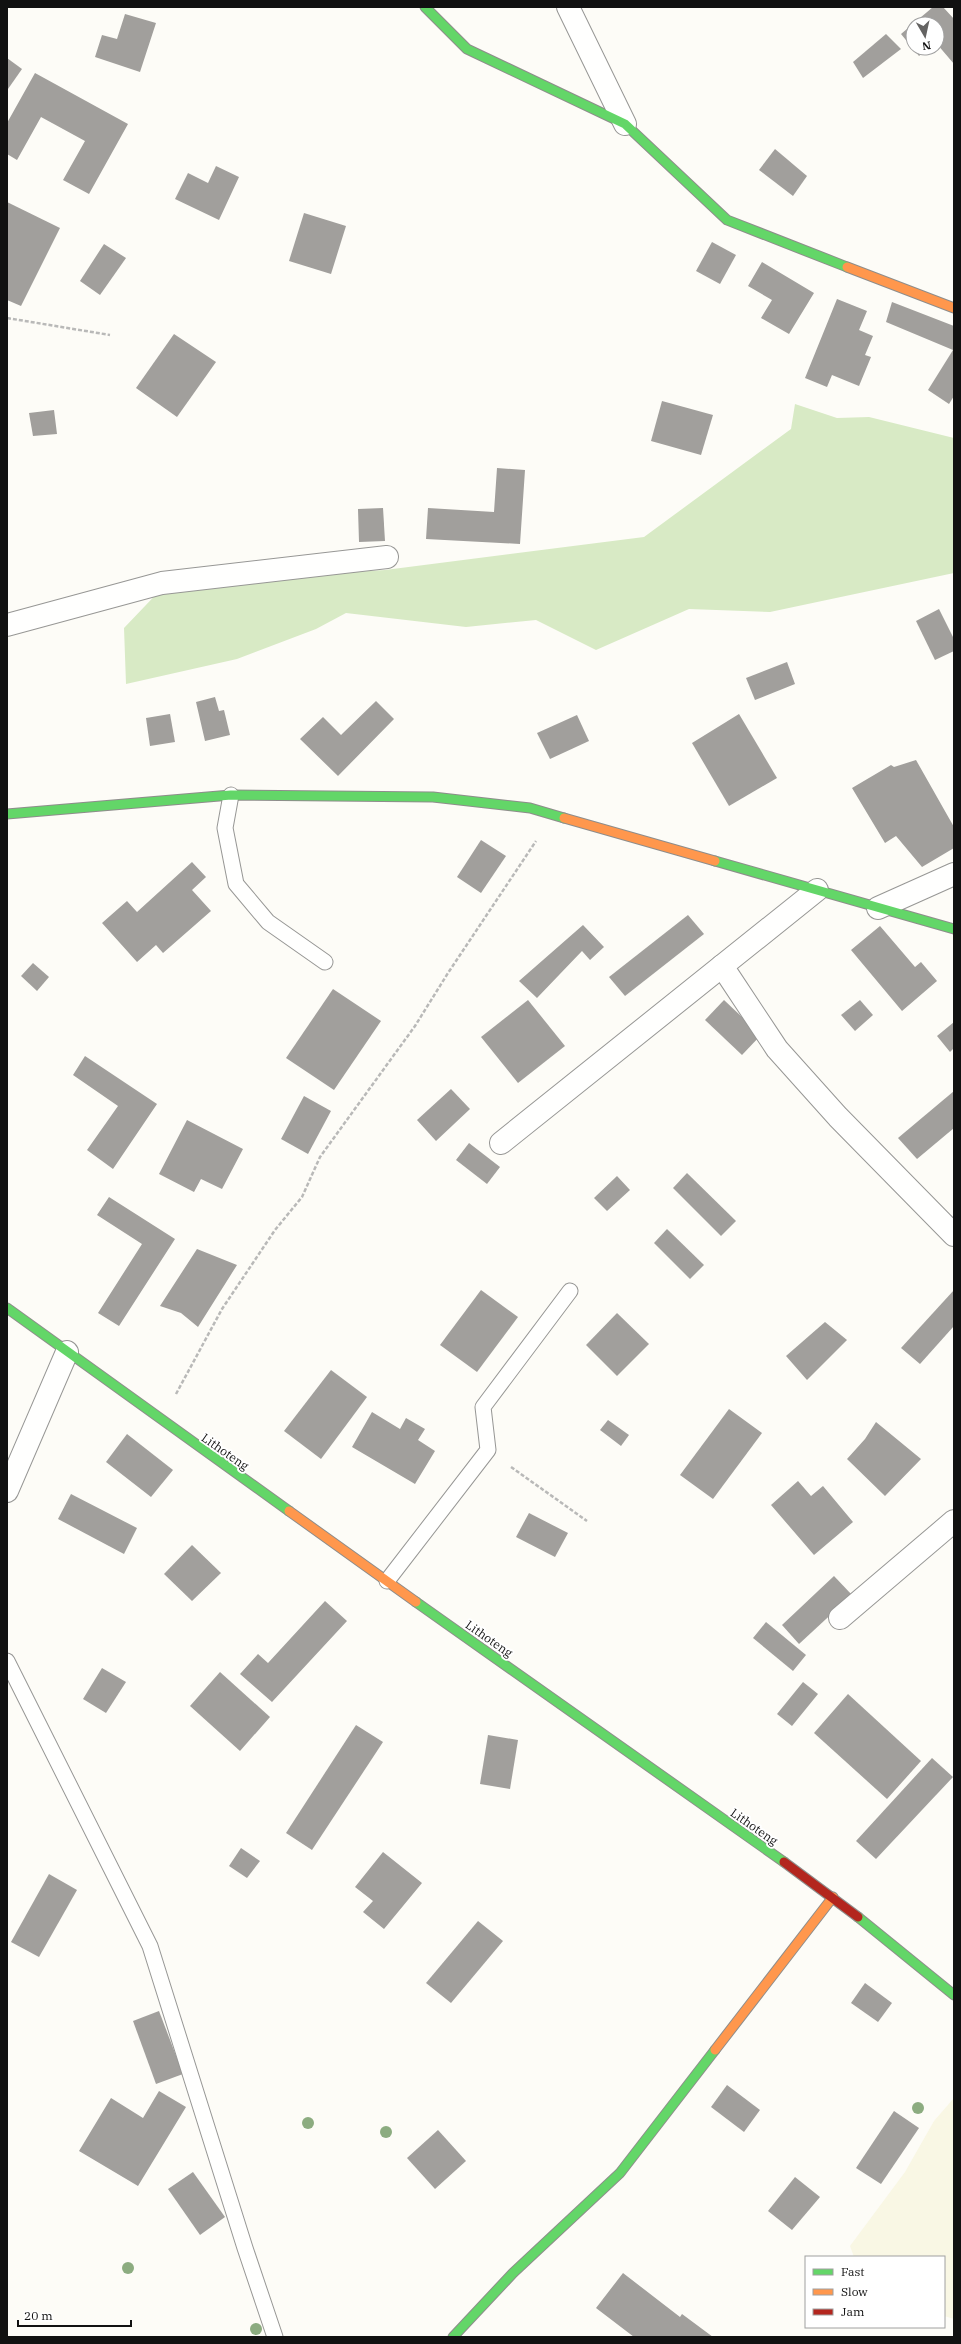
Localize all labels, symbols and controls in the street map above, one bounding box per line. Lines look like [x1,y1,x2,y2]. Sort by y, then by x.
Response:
north arrow [905,16,945,56]
text: N [921,38,932,54]
street label: Lithoteng [199,1430,252,1474]
street label: Lithoteng [463,1617,516,1661]
street label: Lithoteng [728,1805,781,1849]
legend [805,2256,945,2328]
text: Fast [841,2264,865,2279]
text: Slow [841,2284,868,2299]
scale bar [18,2302,131,2328]
text: Jam [841,2304,865,2319]
text: 20 m [24,2308,53,2323]

